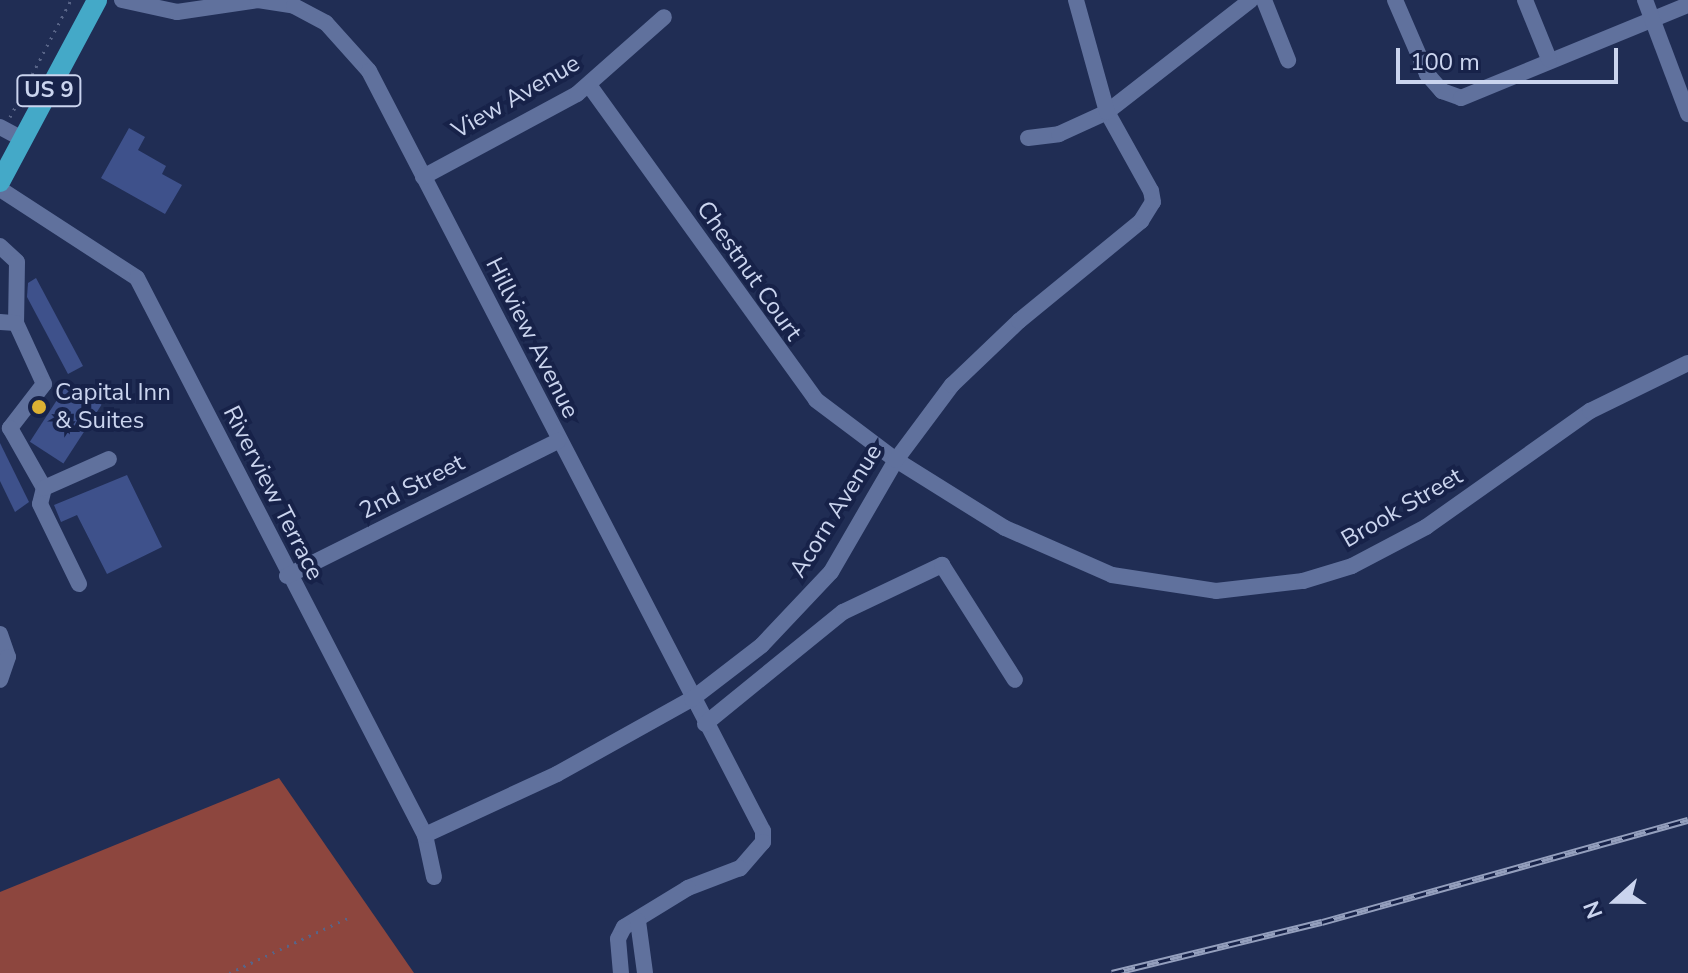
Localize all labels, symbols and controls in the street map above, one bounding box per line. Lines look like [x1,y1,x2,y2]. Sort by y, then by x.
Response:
scale bar [1400,32,1622,82]
text: 100 m [1410,46,1480,78]
street label: View Avenue [447,49,585,145]
road number: US 9 [15,73,83,109]
street label: Chestnut Court [690,196,808,346]
street label: Hillview Avenue [479,253,585,423]
place label: Capital Inn & Suites [55,379,171,435]
marker: Capital Inn & Suites [30,398,48,416]
street label: Riverview Terrace [217,401,329,585]
street label: Acorn Avenue [784,439,888,583]
street label: 2nd Street [355,448,469,526]
street label: Brook Street [1336,462,1468,554]
north arrow [1576,861,1656,941]
text: N [1577,897,1611,923]

